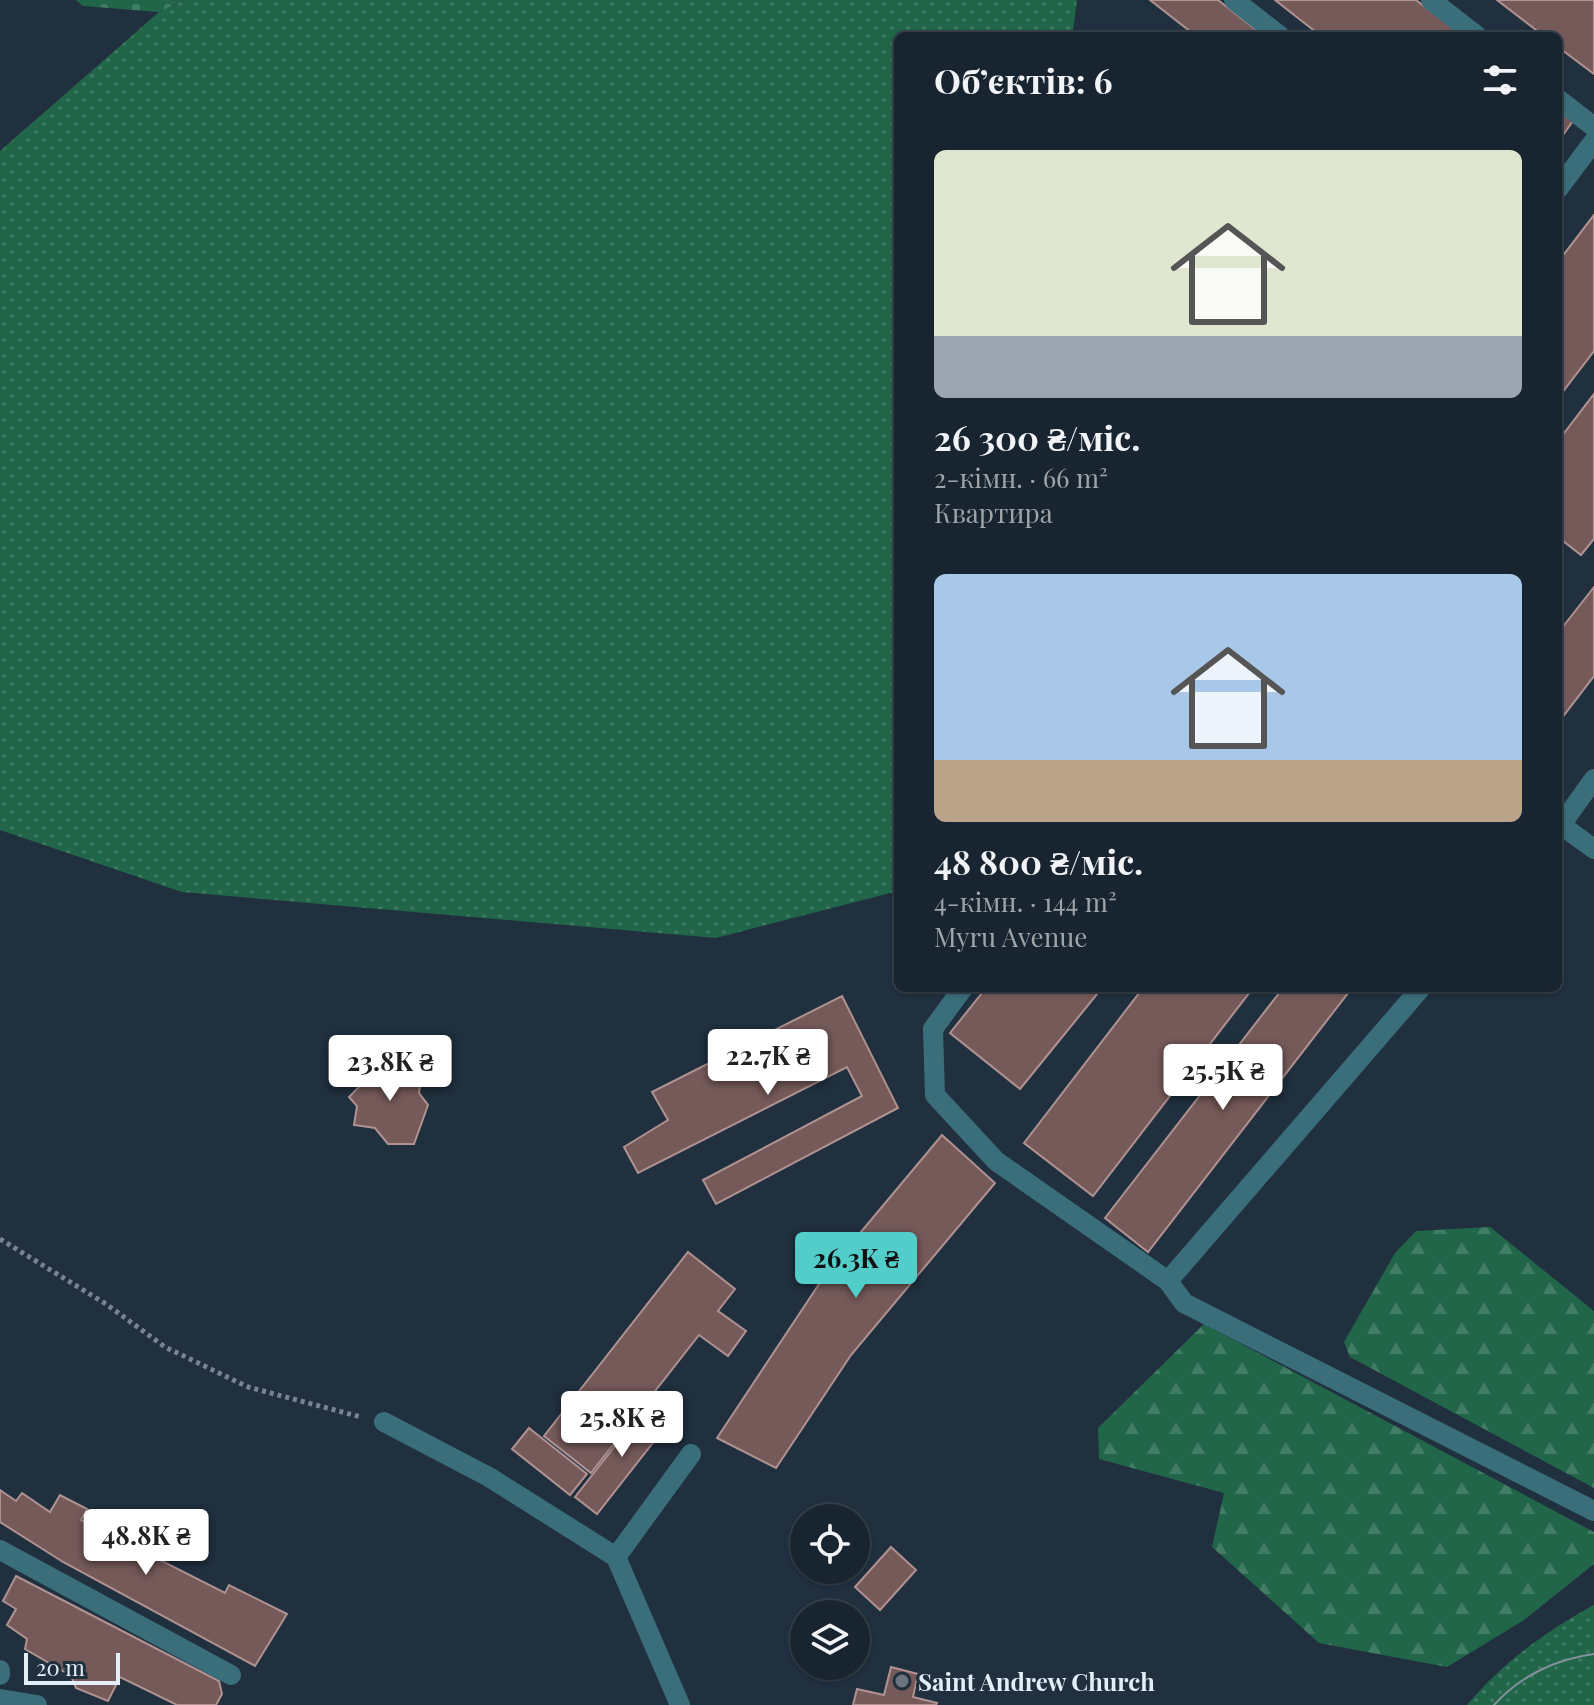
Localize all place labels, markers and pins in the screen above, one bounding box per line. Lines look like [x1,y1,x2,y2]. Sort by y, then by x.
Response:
pin: 22.7K ₴ [694,1029,842,1097]
pin: 23.8K ₴ [316,1035,464,1103]
pin: 25.5K ₴ [1149,1044,1297,1112]
pin: 26.3K ₴ [782,1232,930,1300]
pin: 25.8K ₴ [548,1391,696,1459]
pin: 48.8K ₴ [72,1509,220,1577]
place label: Saint Andrew Church [918,1665,1155,1697]
marker: Saint Andrew Church [893,1672,911,1690]

